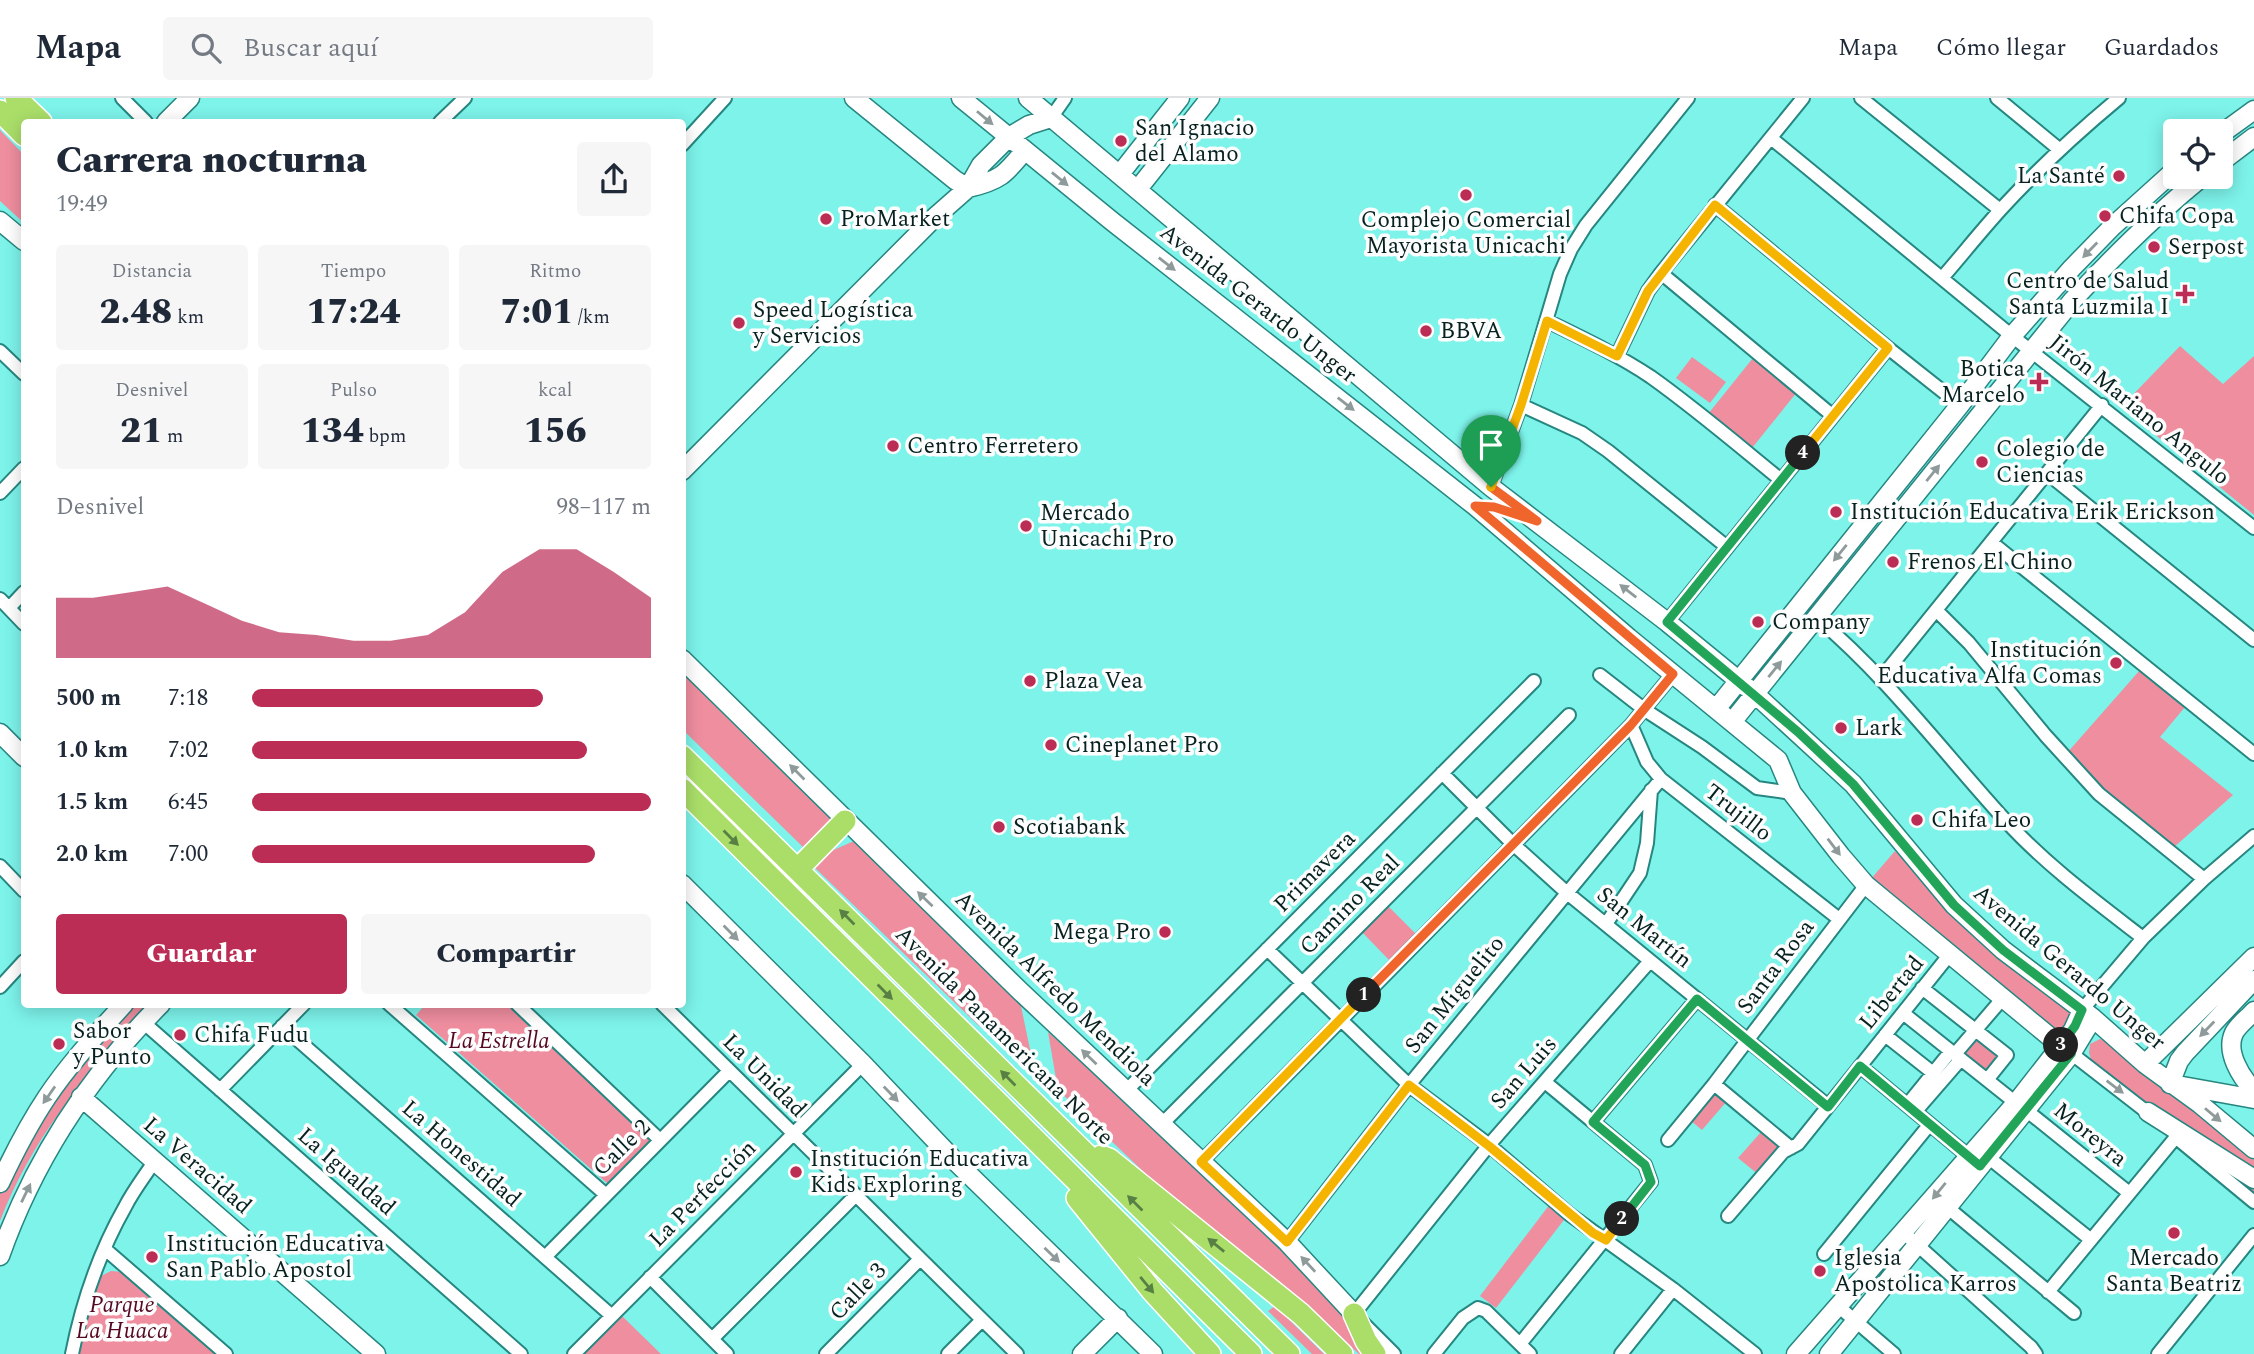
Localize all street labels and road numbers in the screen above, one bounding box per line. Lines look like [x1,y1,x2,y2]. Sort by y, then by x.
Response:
street label: Avenida Gerardo Unger [1152,216,1364,392]
street label: Jirón Mariano Angulo [2041,326,2237,494]
street label: Trujillo [1697,775,1779,851]
street label: Primavera [1266,823,1364,921]
street label: Camino Real [1291,846,1409,964]
street label: Avenida Gerardo Unger [1965,877,2173,1059]
street label: San Martín [1589,878,1699,978]
street label: Avenida Alfredo Mendiola [946,883,1164,1095]
street label: Santa Rosa [1729,912,1823,1022]
street label: Avenida Panamericana Norte [886,918,1122,1154]
street label: San Miguelito [1396,928,1514,1062]
street label: Libertad [1851,948,1933,1038]
street label: La Unidad [714,1026,814,1126]
street label: San Luis [1482,1028,1566,1118]
street label: La Honestidad [393,1092,529,1216]
street label: Moreyra [2045,1094,2135,1176]
street label: La Veracidad [135,1109,259,1223]
street label: Calle 2 [585,1111,659,1185]
street label: La Igualdad [289,1119,403,1225]
street label: La Perfección [641,1132,765,1256]
street label: Calle 3 [821,1255,895,1329]

